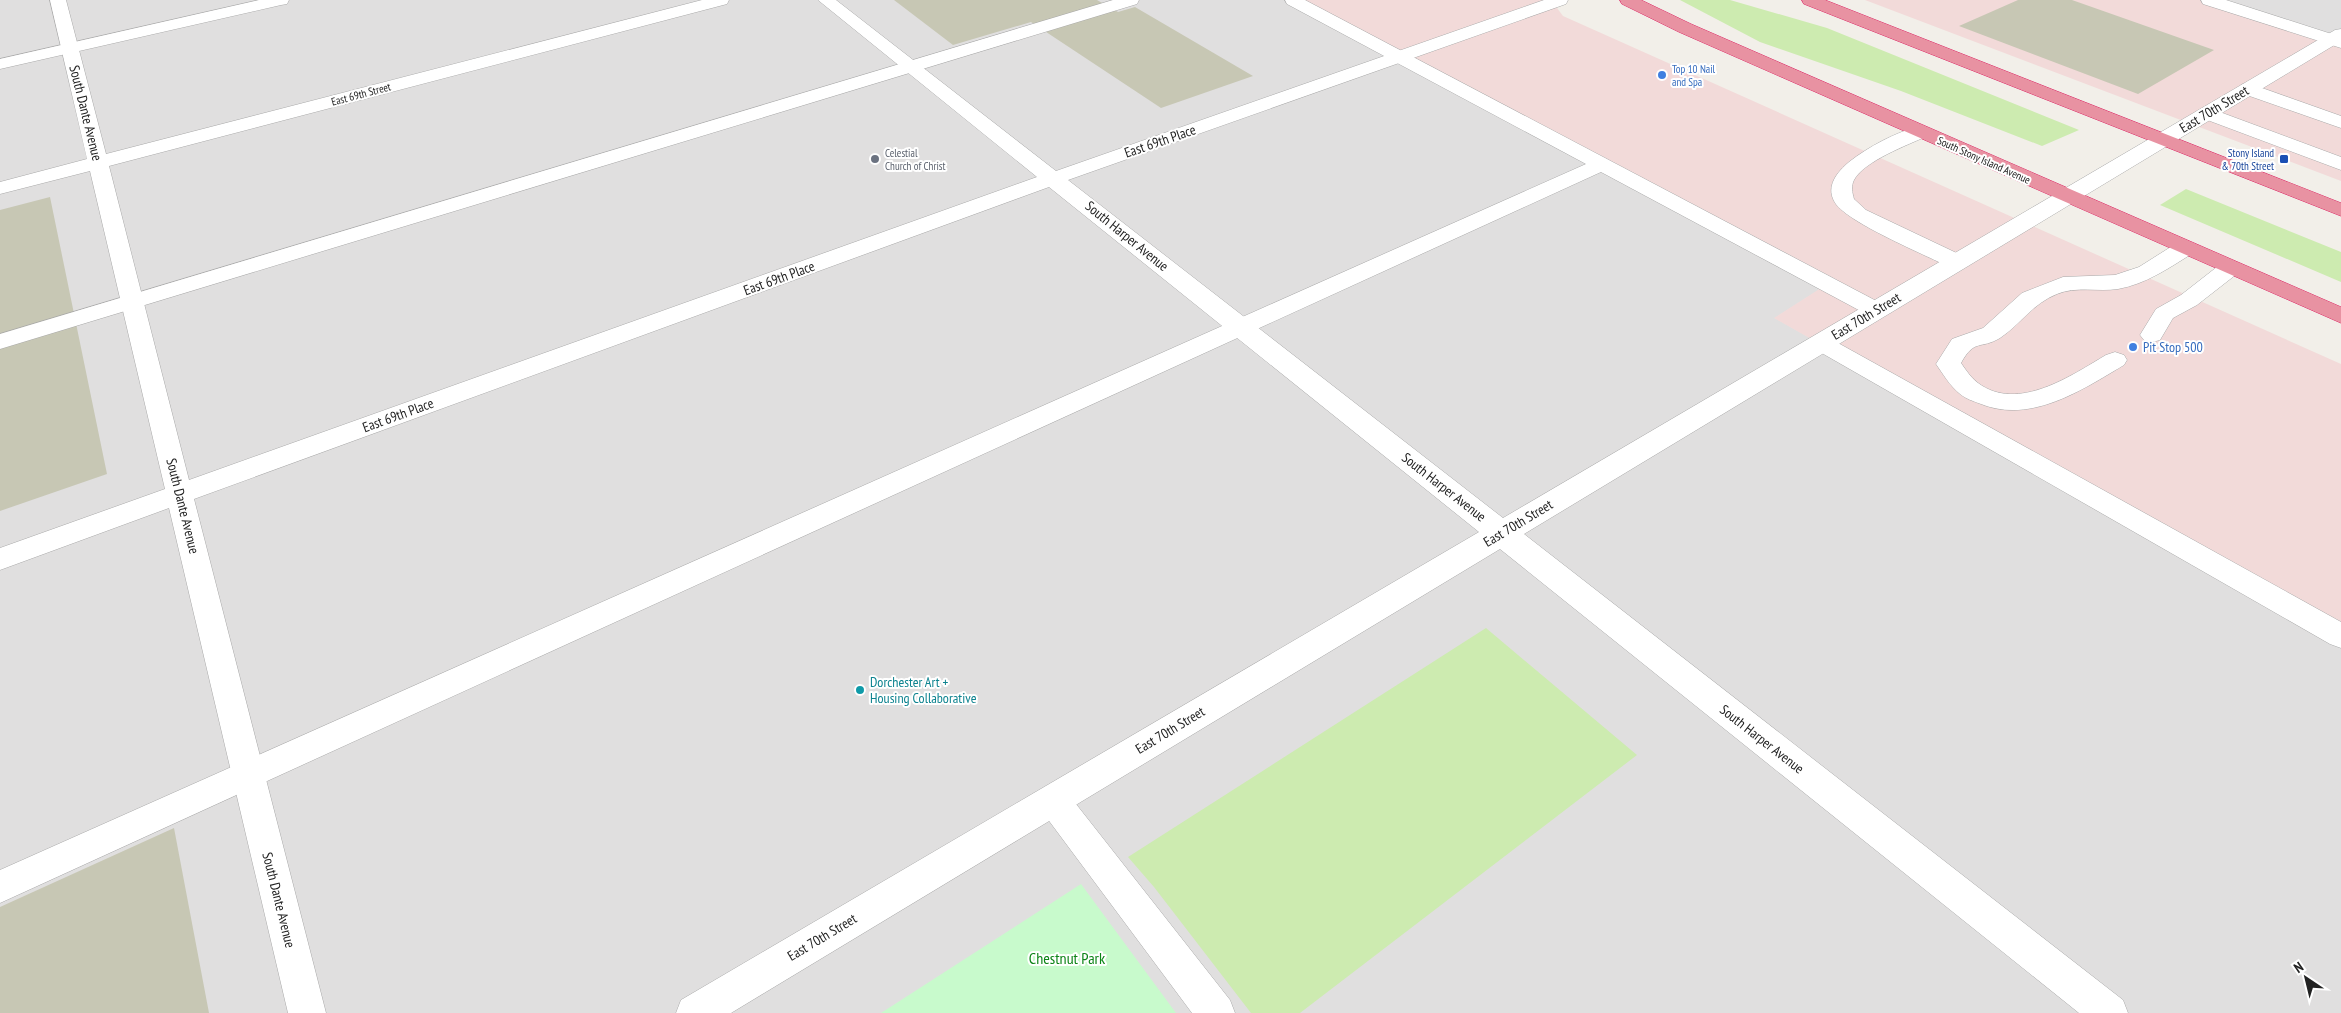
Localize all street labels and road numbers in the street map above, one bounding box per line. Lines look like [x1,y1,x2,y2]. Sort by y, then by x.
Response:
street label: South Dante Avenue [65,63,107,163]
street label: East 69th Street [330,79,392,109]
street label: East 70th Street [2176,81,2252,137]
street label: East 69th Place [1122,120,1198,162]
street label: South Stony Island Avenue [1935,133,2033,187]
street label: South Harper Avenue [1082,197,1172,275]
street label: East 69th Place [741,257,817,299]
street label: East 70th Street [1828,288,1904,344]
street label: East 69th Place [360,394,436,436]
street label: South Harper Avenue [1398,449,1490,526]
street label: South Dante Avenue [162,456,204,556]
street label: East 70th Street [1480,495,1556,551]
street label: South Harper Avenue [1716,701,1808,778]
street label: East 70th Street [1132,702,1208,758]
street label: South Dante Avenue [258,850,300,950]
street label: East 70th Street [784,909,860,965]

